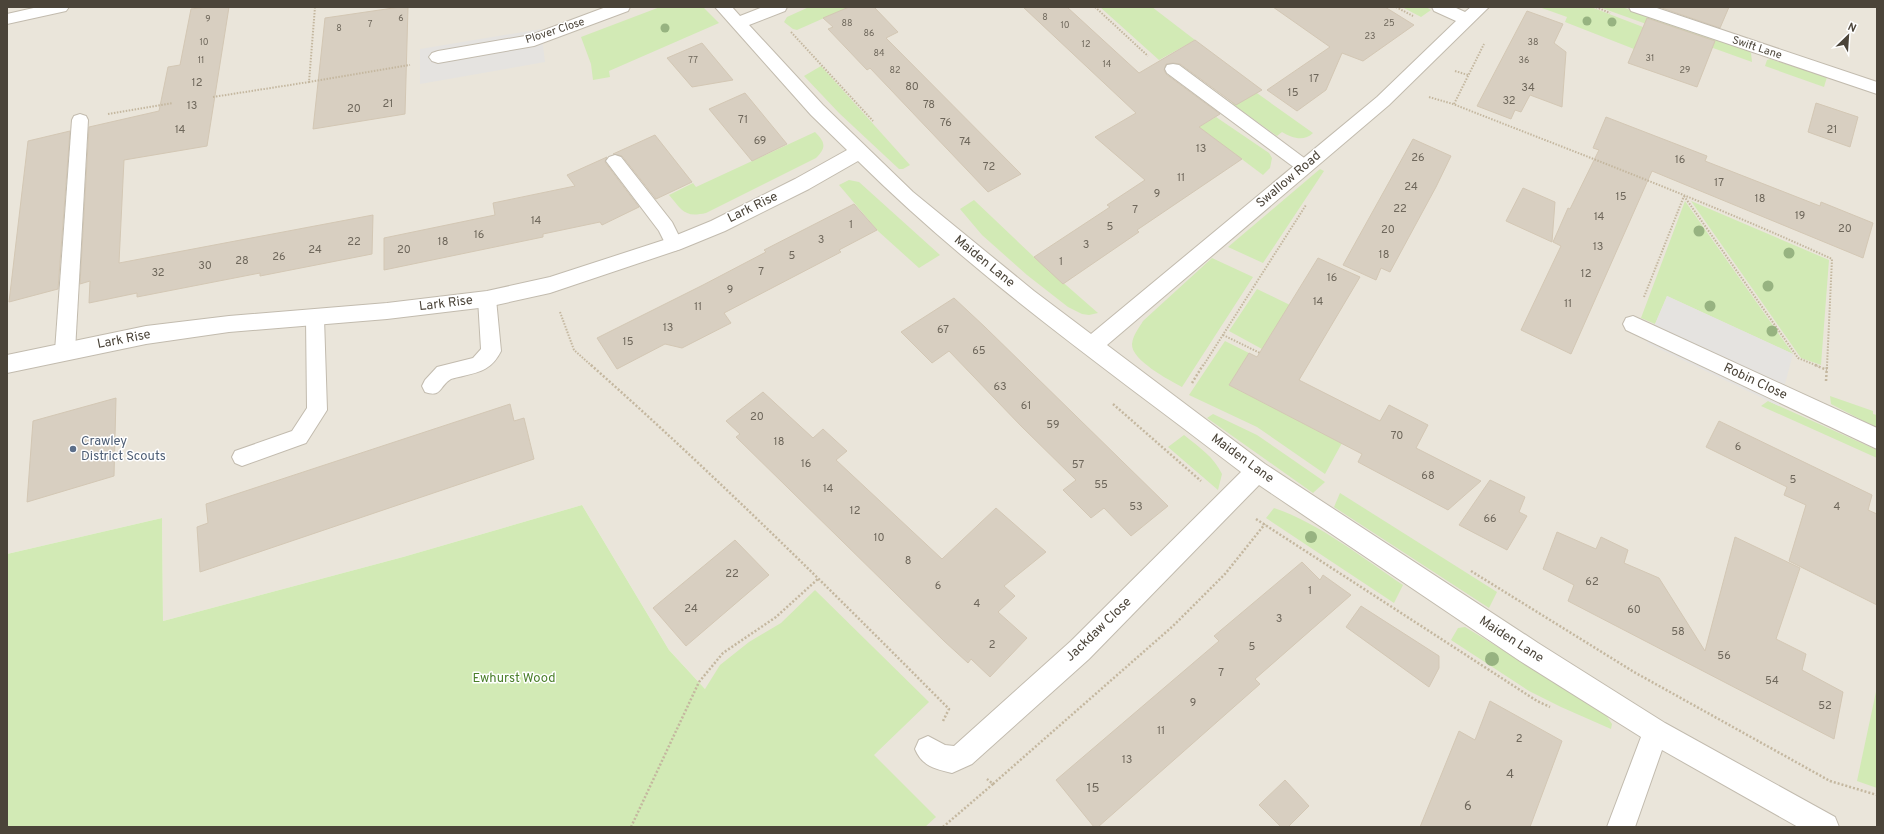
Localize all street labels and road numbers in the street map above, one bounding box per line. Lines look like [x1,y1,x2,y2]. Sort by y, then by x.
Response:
street label: Plover Close [524,15,586,47]
street label: Swift Lane [1730,33,1784,63]
street label: Swallow Road [1253,148,1325,212]
street label: Lark Rise [725,189,781,227]
street label: Maiden Lane [950,233,1018,291]
street label: Lark Rise [418,293,474,315]
street label: Lark Rise [96,327,152,353]
street label: Robin Close [1721,360,1789,404]
street label: Maiden Lane [1207,431,1277,487]
street label: Jackdaw Close [1063,595,1135,665]
street label: Maiden Lane [1476,613,1546,667]

